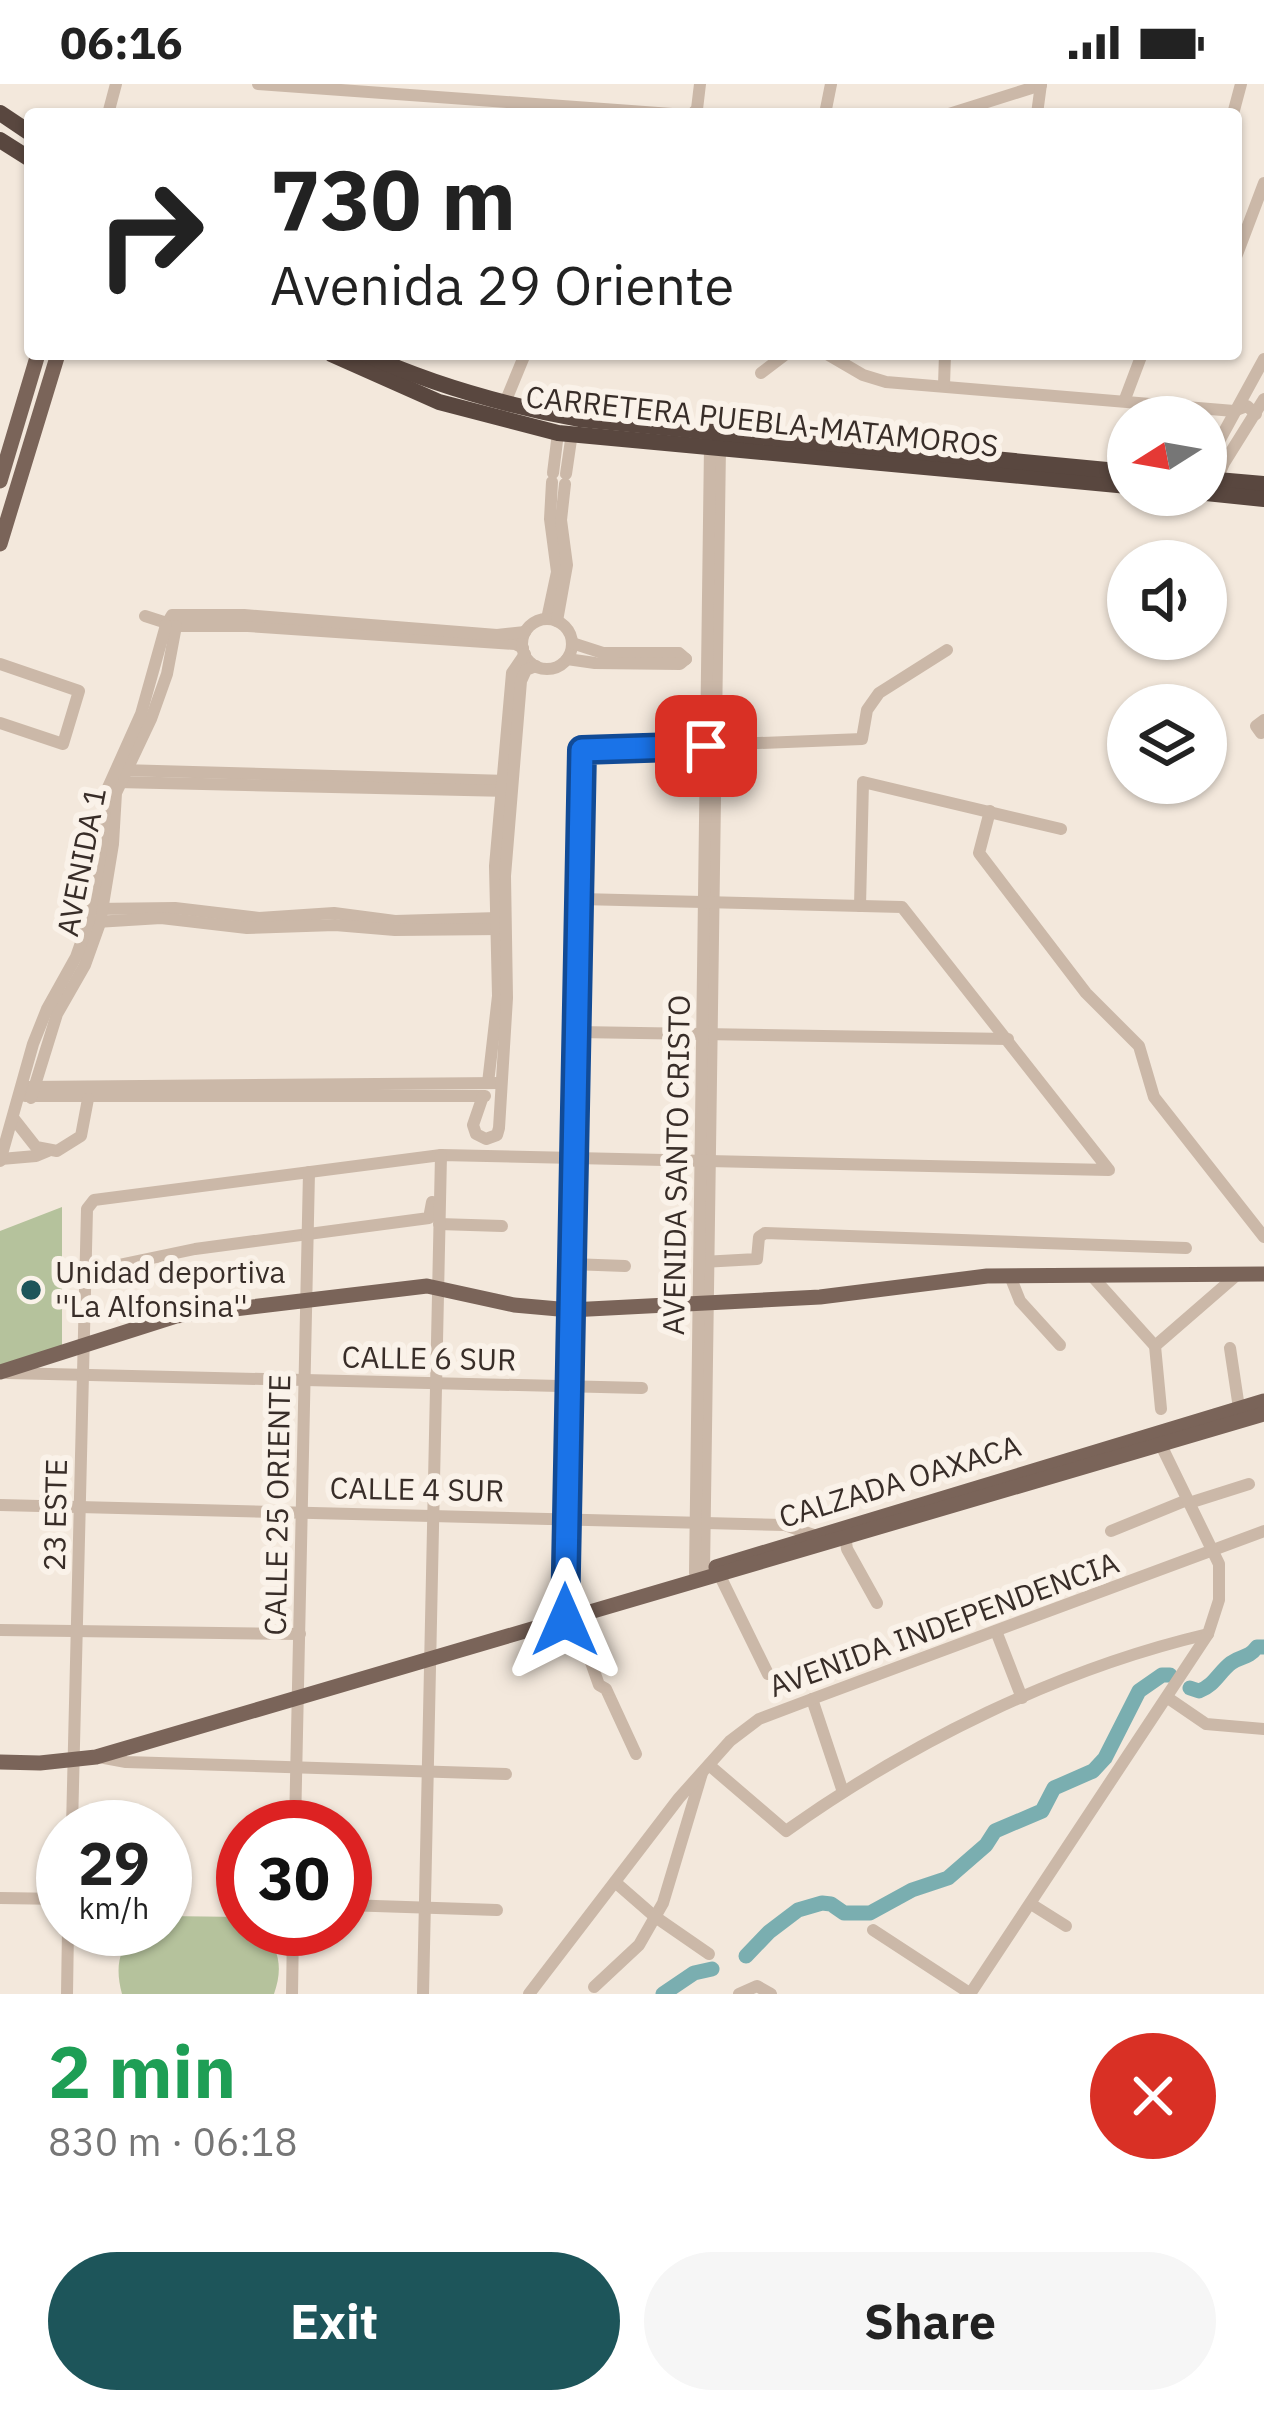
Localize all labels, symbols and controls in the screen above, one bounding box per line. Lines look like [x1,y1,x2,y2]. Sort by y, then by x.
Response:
text: 06:16 [60,13,183,71]
text: 730 m [270,144,516,253]
icon: right [72,156,228,312]
text: Avenida 29 Oriente [270,250,734,320]
street label: CARRETERA PUEBLA-MATAMOROS [524,376,1000,465]
north arrow [1107,396,1227,516]
map controls [1107,396,1227,804]
button: sound [1107,540,1227,660]
button: layers [1107,684,1227,804]
pin [655,695,757,797]
icon: arrive [673,713,739,779]
street label: AVENIDA 1 [47,784,114,940]
street label: AVENIDA SANTO CRISTO [653,994,698,1336]
place label: Unidad deportiva ''La Alfonsina'' [55,1252,286,1325]
marker: Unidad deportiva ''La Alfonsina'' [18,1277,44,1303]
street label: CALLE 6 SUR [341,1336,517,1379]
street label: CALLE 25 ORIENTE [255,1374,298,1636]
street label: CALZADA OAXACA [774,1425,1025,1536]
street label: 23 ESTE [34,1459,75,1571]
street label: CALLE 4 SUR [329,1467,505,1510]
street label: AVENIDA INDEPENDENCIA [763,1542,1124,1705]
position arrow [502,1557,628,1683]
speed limit sign: 30 [216,1800,372,1956]
text: 29 [78,1823,150,1902]
text: km/h [79,1888,149,1927]
text: 2 min [48,2024,236,2118]
button: close [1090,2033,1216,2159]
text: 830 m · 06:18 [48,2116,298,2167]
button: Exit [48,2252,620,2390]
button: Share [644,2252,1216,2390]

